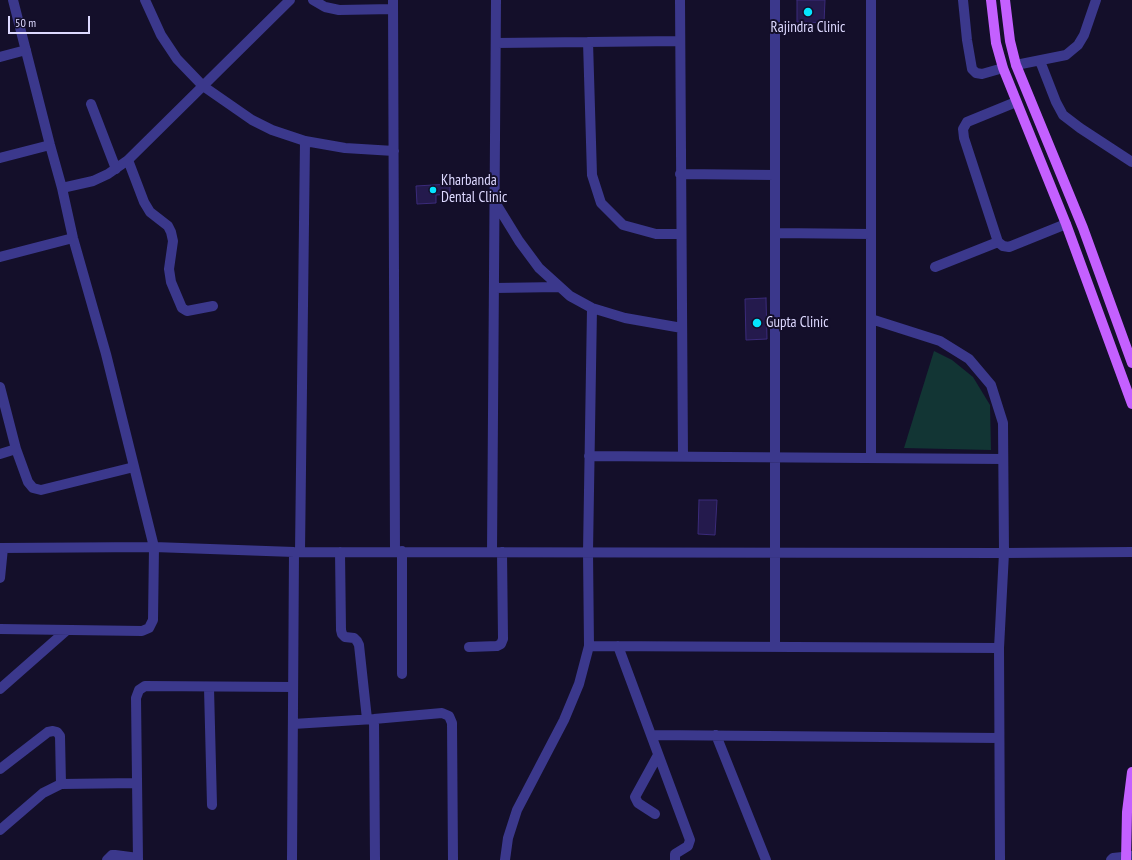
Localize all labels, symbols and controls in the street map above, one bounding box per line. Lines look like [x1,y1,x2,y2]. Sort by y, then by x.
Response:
marker: Rajindra Clinic [802,6,814,18]
scale bar [10,8,92,34]
text: 50 m [15,15,36,30]
place label: Rajindra Clinic [771,19,845,37]
place label: Kharbanda Dental Clinic [441,172,507,207]
marker: Kharbanda Dental Clinic [428,185,438,195]
place label: Gupta Clinic [766,314,829,332]
marker: Gupta Clinic [751,317,763,329]

